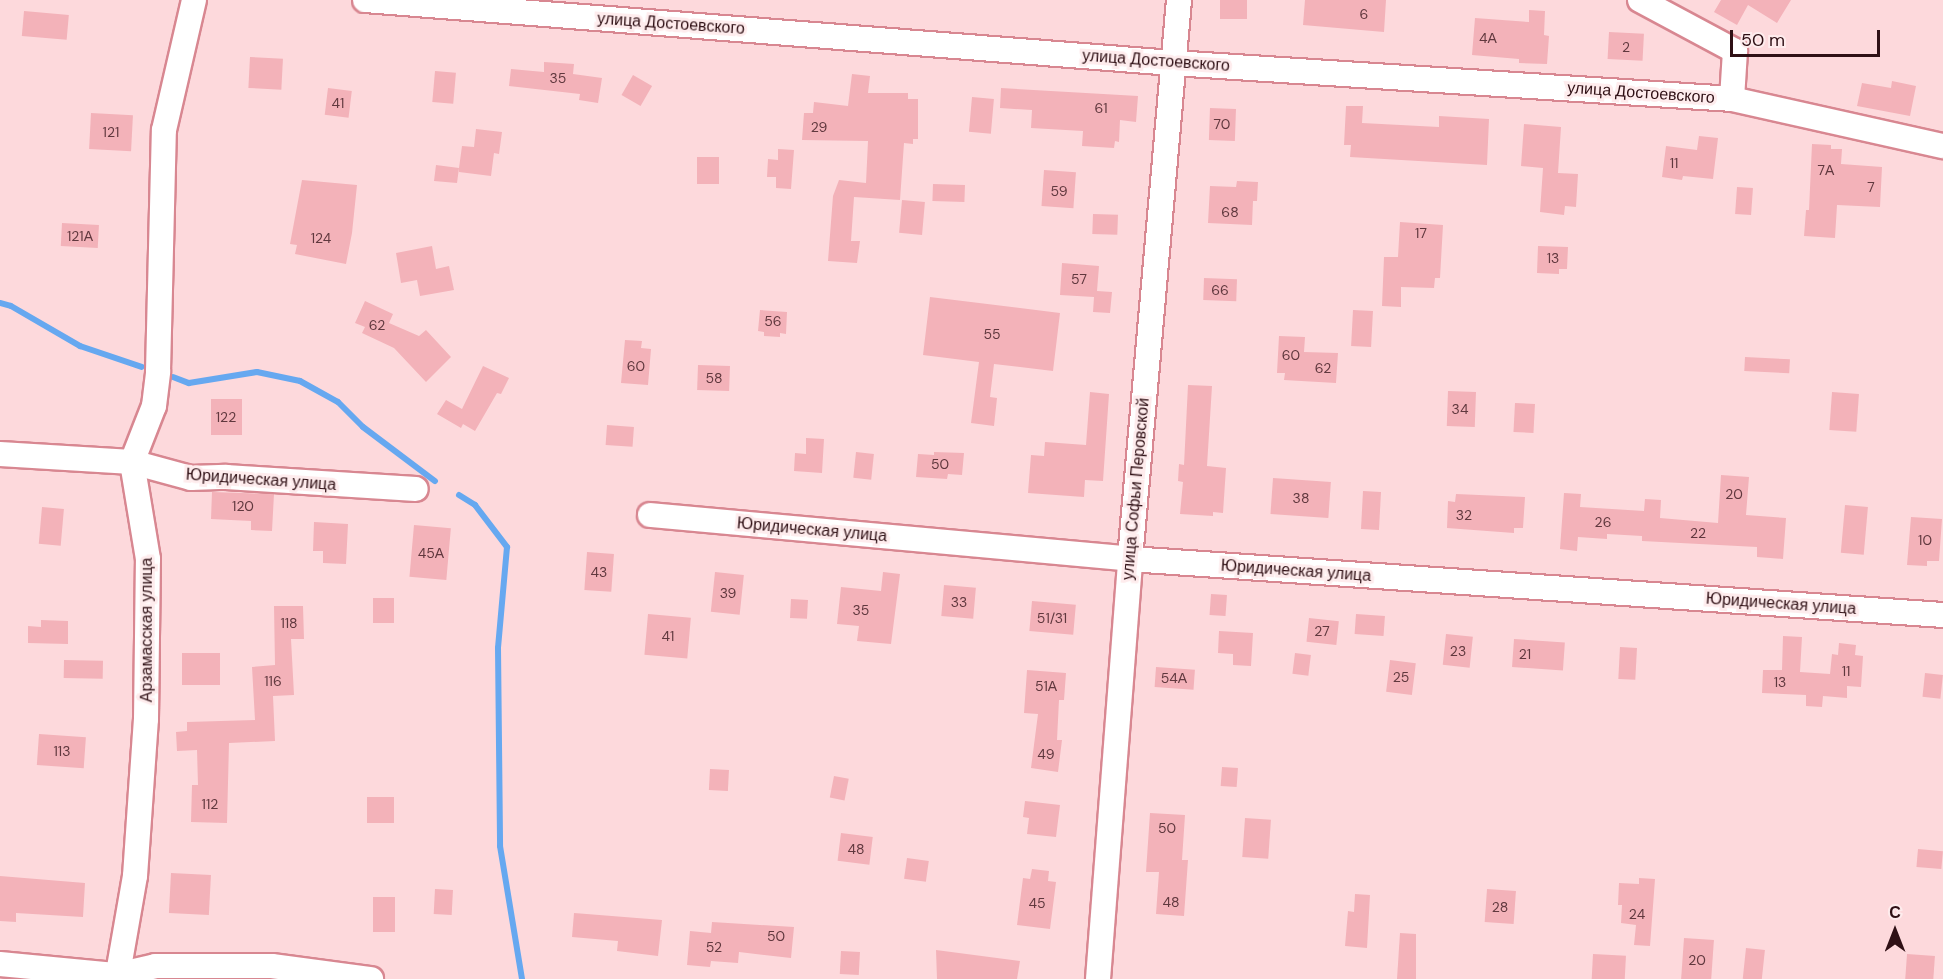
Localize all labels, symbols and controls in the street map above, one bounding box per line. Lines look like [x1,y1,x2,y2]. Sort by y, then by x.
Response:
house number: 6 [1360,6,1368,22]
street label: улица Достоевского [597,9,745,39]
scale bar [1733,18,1883,56]
text: 50 m [1741,28,1785,52]
house number: 4А [1479,30,1497,46]
house number: 2 [1622,39,1630,55]
street label: улица Достоевского [1082,46,1230,76]
house number: 35 [550,70,566,86]
street label: улица Достоевского [1567,78,1715,108]
house number: 41 [332,95,344,111]
house number: 61 [1094,100,1108,116]
house number: 70 [1214,116,1230,132]
house number: 29 [811,119,827,135]
house number: 121 [103,124,119,140]
house number: 11 [1670,155,1678,171]
house number: 7А [1818,162,1834,178]
house number: 7 [1867,179,1875,195]
house number: 59 [1051,183,1067,199]
house number: 68 [1221,204,1239,220]
house number: 17 [1415,225,1427,241]
house number: 121А [67,228,93,244]
house number: 124 [311,230,331,246]
house number: 13 [1547,250,1559,266]
house number: 57 [1071,271,1087,287]
house number: 66 [1211,282,1229,298]
house number: 56 [764,313,782,329]
house number: 62 [369,317,385,333]
house number: 55 [983,326,1001,342]
house number: 60 [1282,347,1300,363]
house number: 60 [627,358,645,374]
house number: 62 [1315,360,1331,376]
house number: 58 [705,370,723,386]
street label: улица Софьи Перовской [1118,397,1154,581]
house number: 34 [1452,401,1468,417]
house number: 122 [216,409,236,425]
house number: 50 [931,456,949,472]
street label: Юридическая улица [185,465,337,495]
house number: 20 [1725,486,1743,502]
house number: 38 [1293,490,1309,506]
house number: 120 [232,498,254,514]
house number: 32 [1456,507,1472,523]
street label: Юридическая улица [736,514,888,546]
house number: 26 [1595,514,1611,530]
house number: 22 [1690,525,1706,541]
house number: 10 [1918,532,1932,548]
house number: 45А [418,545,444,561]
street label: Юридическая улица [1220,556,1372,586]
street label: Арзамасская улица [137,558,157,702]
house number: 43 [591,564,607,580]
house number: 39 [720,585,736,601]
street label: Юридическая улица [1705,589,1857,619]
house number: 33 [951,594,967,610]
house number: 35 [853,602,869,618]
house number: 51/31 [1037,610,1067,626]
house number: 118 [280,615,298,631]
house number: 27 [1314,623,1330,639]
house number: 41 [662,628,674,644]
house number: 23 [1450,643,1466,659]
house number: 21 [1519,646,1531,662]
house number: 11 [1842,663,1850,679]
house number: 25 [1393,669,1409,685]
house number: 54А [1161,670,1187,686]
house number: 116 [264,673,282,689]
house number: 13 [1774,674,1786,690]
house number: 51А [1035,678,1057,694]
house number: 113 [53,743,71,759]
house number: 49 [1037,746,1055,762]
house number: 112 [202,796,218,812]
house number: 50 [1158,820,1176,836]
house number: 48 [847,841,865,857]
house number: 48 [1162,894,1180,910]
house number: 45 [1028,895,1046,911]
house number: 28 [1492,899,1508,915]
north arrow [1865,901,1925,961]
text: С [1889,902,1901,923]
house number: 24 [1629,906,1645,922]
house number: 50 [767,928,785,944]
house number: 52 [706,939,722,955]
house number: 20 [1688,952,1706,968]

